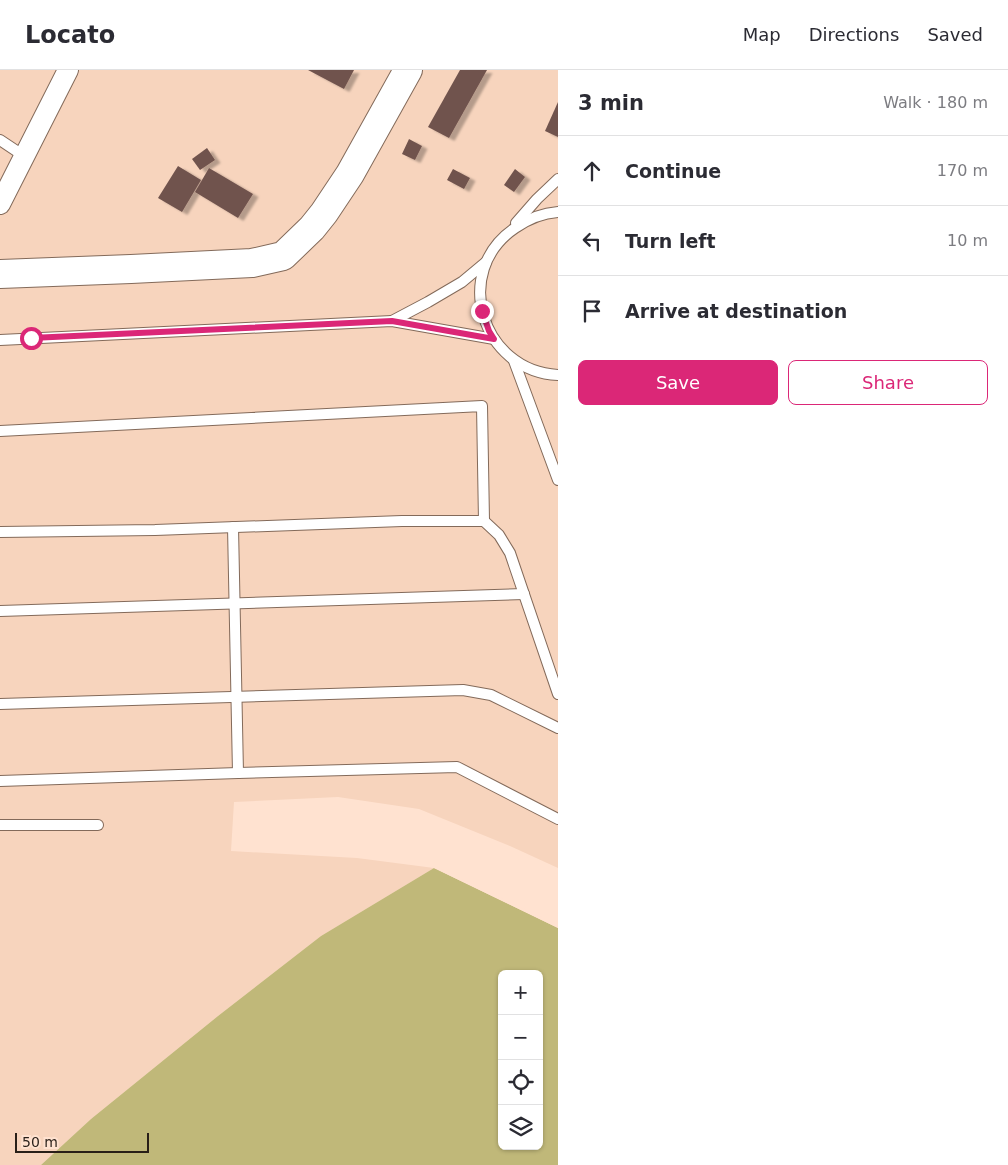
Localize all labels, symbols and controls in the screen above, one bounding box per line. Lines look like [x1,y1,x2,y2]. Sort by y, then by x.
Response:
text: Locato [25,21,115,49]
text: Map [743,24,781,45]
text: Directions [809,24,899,45]
text: Saved [927,24,983,45]
text: 3 min [578,91,644,115]
text: Walk · 180 m [883,93,988,112]
icon: ahead [578,157,606,185]
text: Continue [625,160,721,182]
text: 170 m [937,161,988,180]
icon: left [578,227,606,255]
text: Turn left [625,230,716,252]
text: 10 m [947,231,988,250]
icon: arrive [578,297,606,325]
route end [471,300,494,323]
text: Arrive at destination [625,300,847,322]
route start [20,327,43,350]
button: Save [578,360,778,405]
button: Share [788,360,988,405]
map controls [498,970,543,1150]
button: + [498,970,543,1015]
button: − [498,1015,543,1060]
button: locate [498,1060,543,1105]
button: layers [498,1105,543,1150]
scale bar [15,1130,149,1153]
text: 50 m [22,1134,58,1150]

